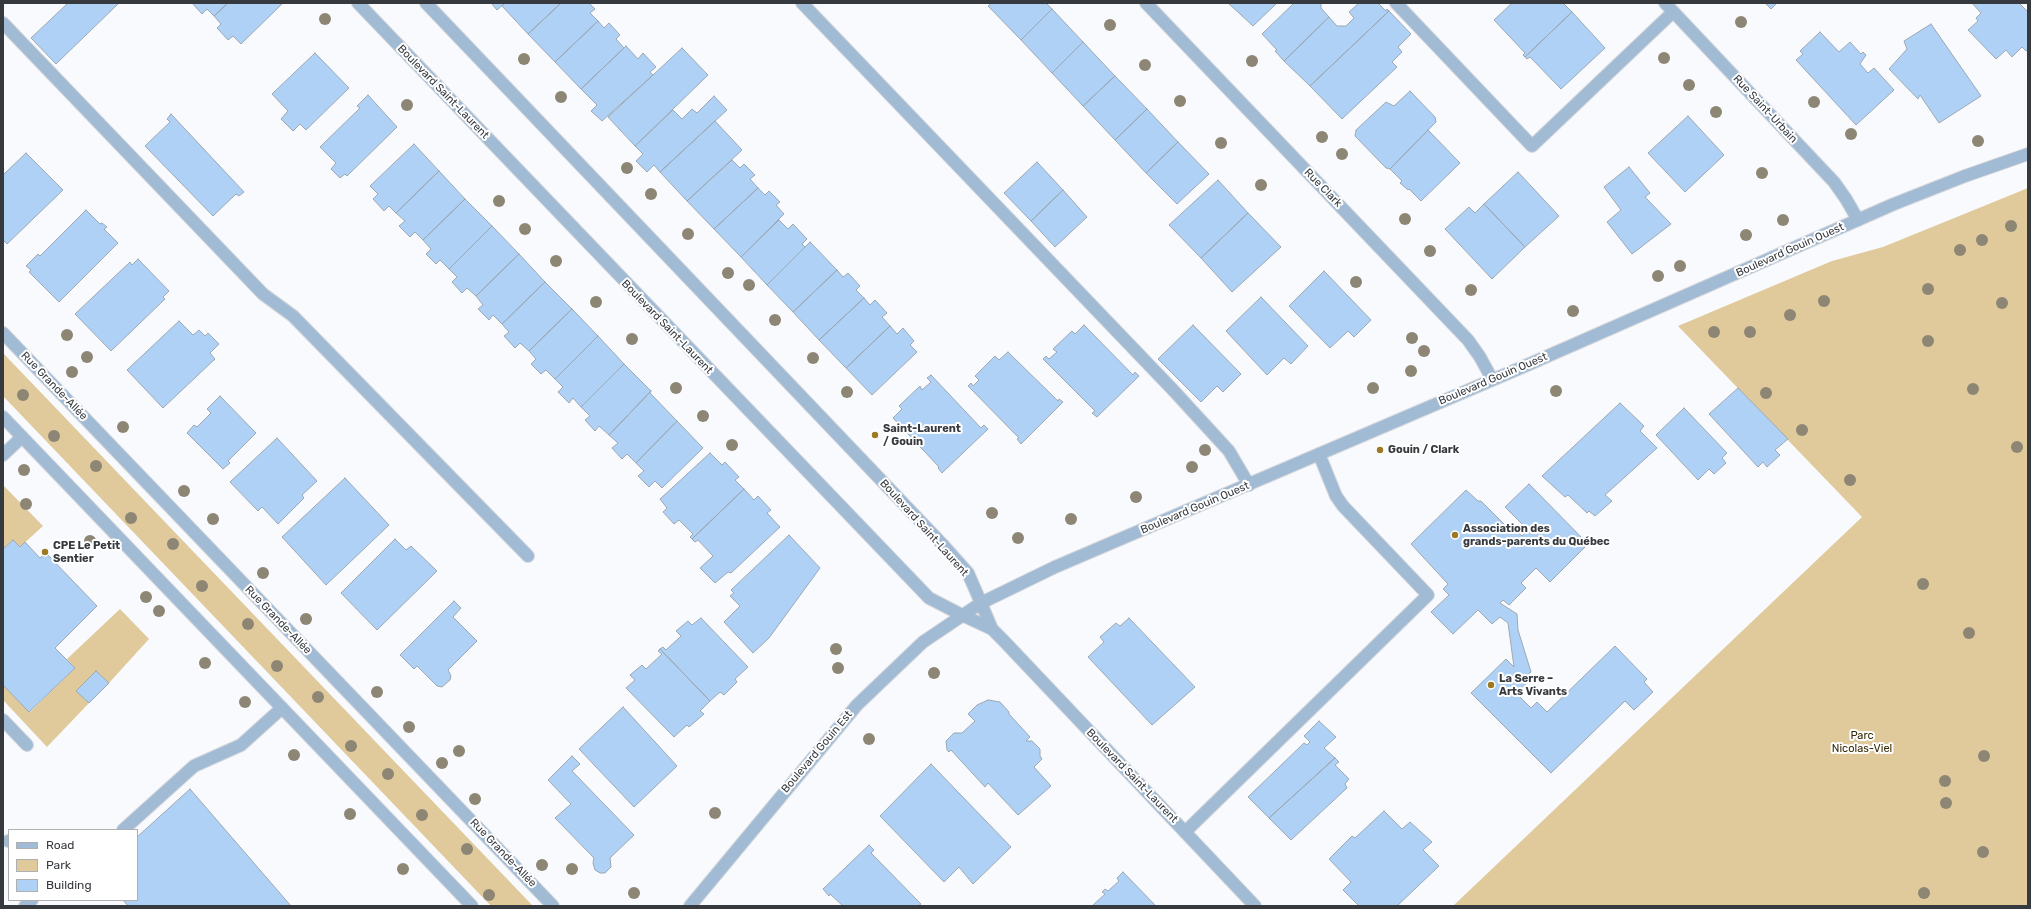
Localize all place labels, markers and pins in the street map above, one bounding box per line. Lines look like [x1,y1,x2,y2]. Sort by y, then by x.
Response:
place label: Saint-Laurent / Gouin [883,422,961,448]
marker: Saint-Laurent / Gouin [870,430,880,440]
place label: Gouin / Clark [1388,443,1459,457]
marker: Gouin / Clark [1375,445,1385,455]
place label: Association des grands-parents du Québec [1463,522,1610,548]
marker: Association des grands-parents du Québec [1450,530,1460,540]
place label: CPE Le Petit Sentier [53,539,120,565]
marker: CPE Le Petit Sentier [40,547,50,557]
place label: La Serre – Arts Vivants [1499,672,1567,698]
marker: La Serre – Arts Vivants [1486,680,1496,690]

